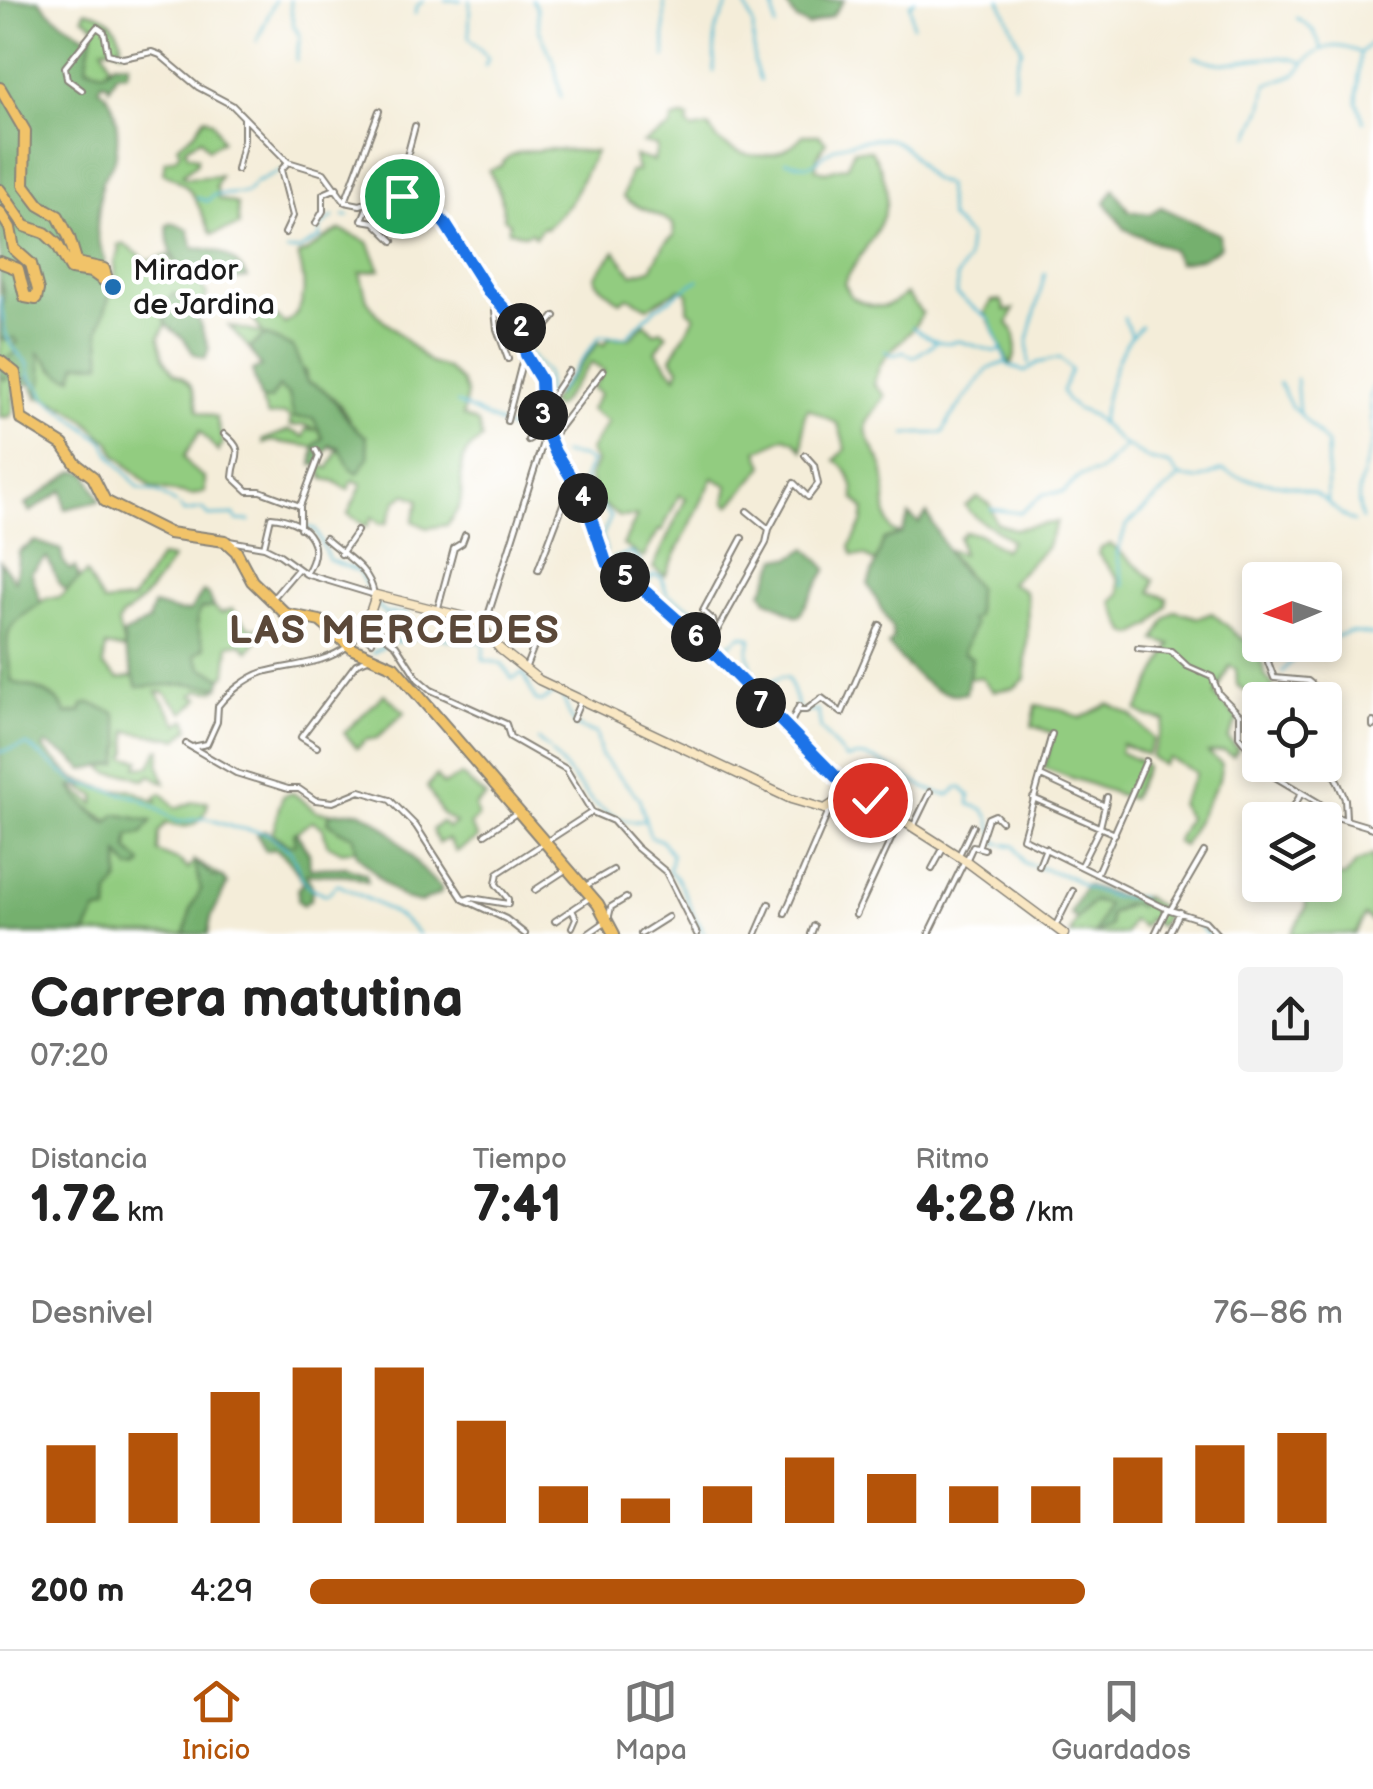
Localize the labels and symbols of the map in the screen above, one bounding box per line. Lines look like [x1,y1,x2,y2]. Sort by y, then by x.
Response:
pin [360,154,445,239]
place label: Mirador de Jardina [133,253,275,323]
marker: Mirador de Jardina [102,276,124,298]
pin: 2 [496,303,546,353]
pin: 3 [518,390,568,440]
pin: 4 [558,473,608,523]
pin: 5 [600,552,650,602]
north arrow [1242,562,1342,662]
district label: LAS MERCEDES [229,607,561,655]
pin: 6 [671,612,721,662]
pin: 7 [736,678,786,728]
pin [828,758,913,843]

